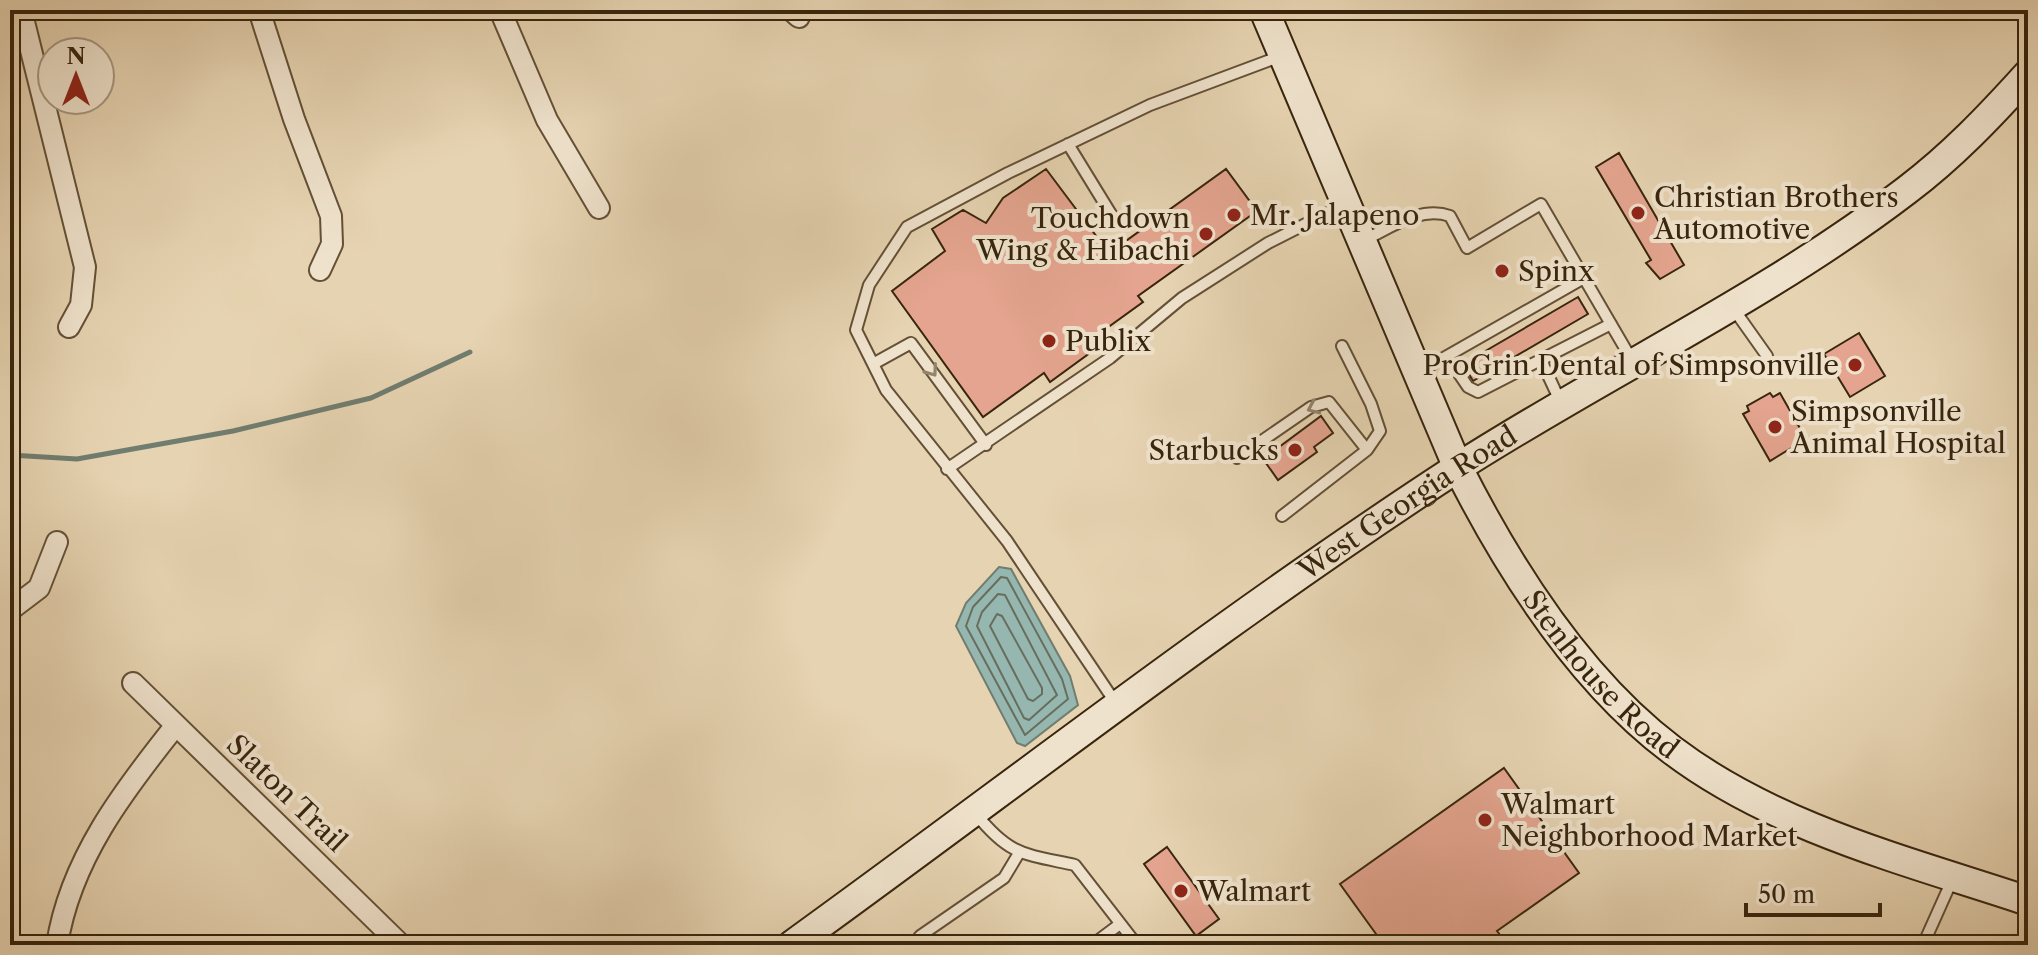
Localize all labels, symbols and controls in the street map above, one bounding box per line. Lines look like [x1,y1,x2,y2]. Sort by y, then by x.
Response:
north arrow [36,36,116,116]
text: N [66,43,86,70]
place label: Christian Brothers Automotive [1653,180,1899,246]
place label: Mr. Jalapeno [1250,198,1419,232]
place label: Touchdown Wing & Hibachi [975,201,1190,267]
marker: Christian Brothers Automotive [1629,204,1647,222]
marker: Mr. Jalapeno [1225,206,1243,224]
marker: Touchdown Wing & Hibachi [1197,225,1215,243]
place label: Spinx [1518,254,1595,288]
marker: Spinx [1493,262,1511,280]
place label: Publix [1065,324,1151,358]
marker: Publix [1040,332,1058,350]
place label: ProGrin Dental of Simpsonville [1422,348,1839,382]
marker: ProGrin Dental of Simpsonville [1846,356,1864,374]
one-way arrow [922,362,936,377]
place label: Simpsonville Animal Hospital [1790,394,2006,460]
one-way arrow [1307,399,1322,415]
street label: West Georgia Road [1291,418,1523,588]
marker: Simpsonville Animal Hospital [1766,418,1784,436]
place label: Starbucks [1149,433,1279,467]
marker: Starbucks [1286,441,1304,459]
street label: Stenhouse Road [1516,584,1685,766]
street label: Slaton Trail [220,727,354,859]
place label: Walmart Neighborhood Market [1500,787,1798,853]
marker: Walmart Neighborhood Market [1476,811,1494,829]
scale bar [1746,867,1880,917]
place label: Walmart [1196,874,1311,908]
text: 50 m [1758,880,1815,909]
marker: Walmart [1172,882,1190,900]

